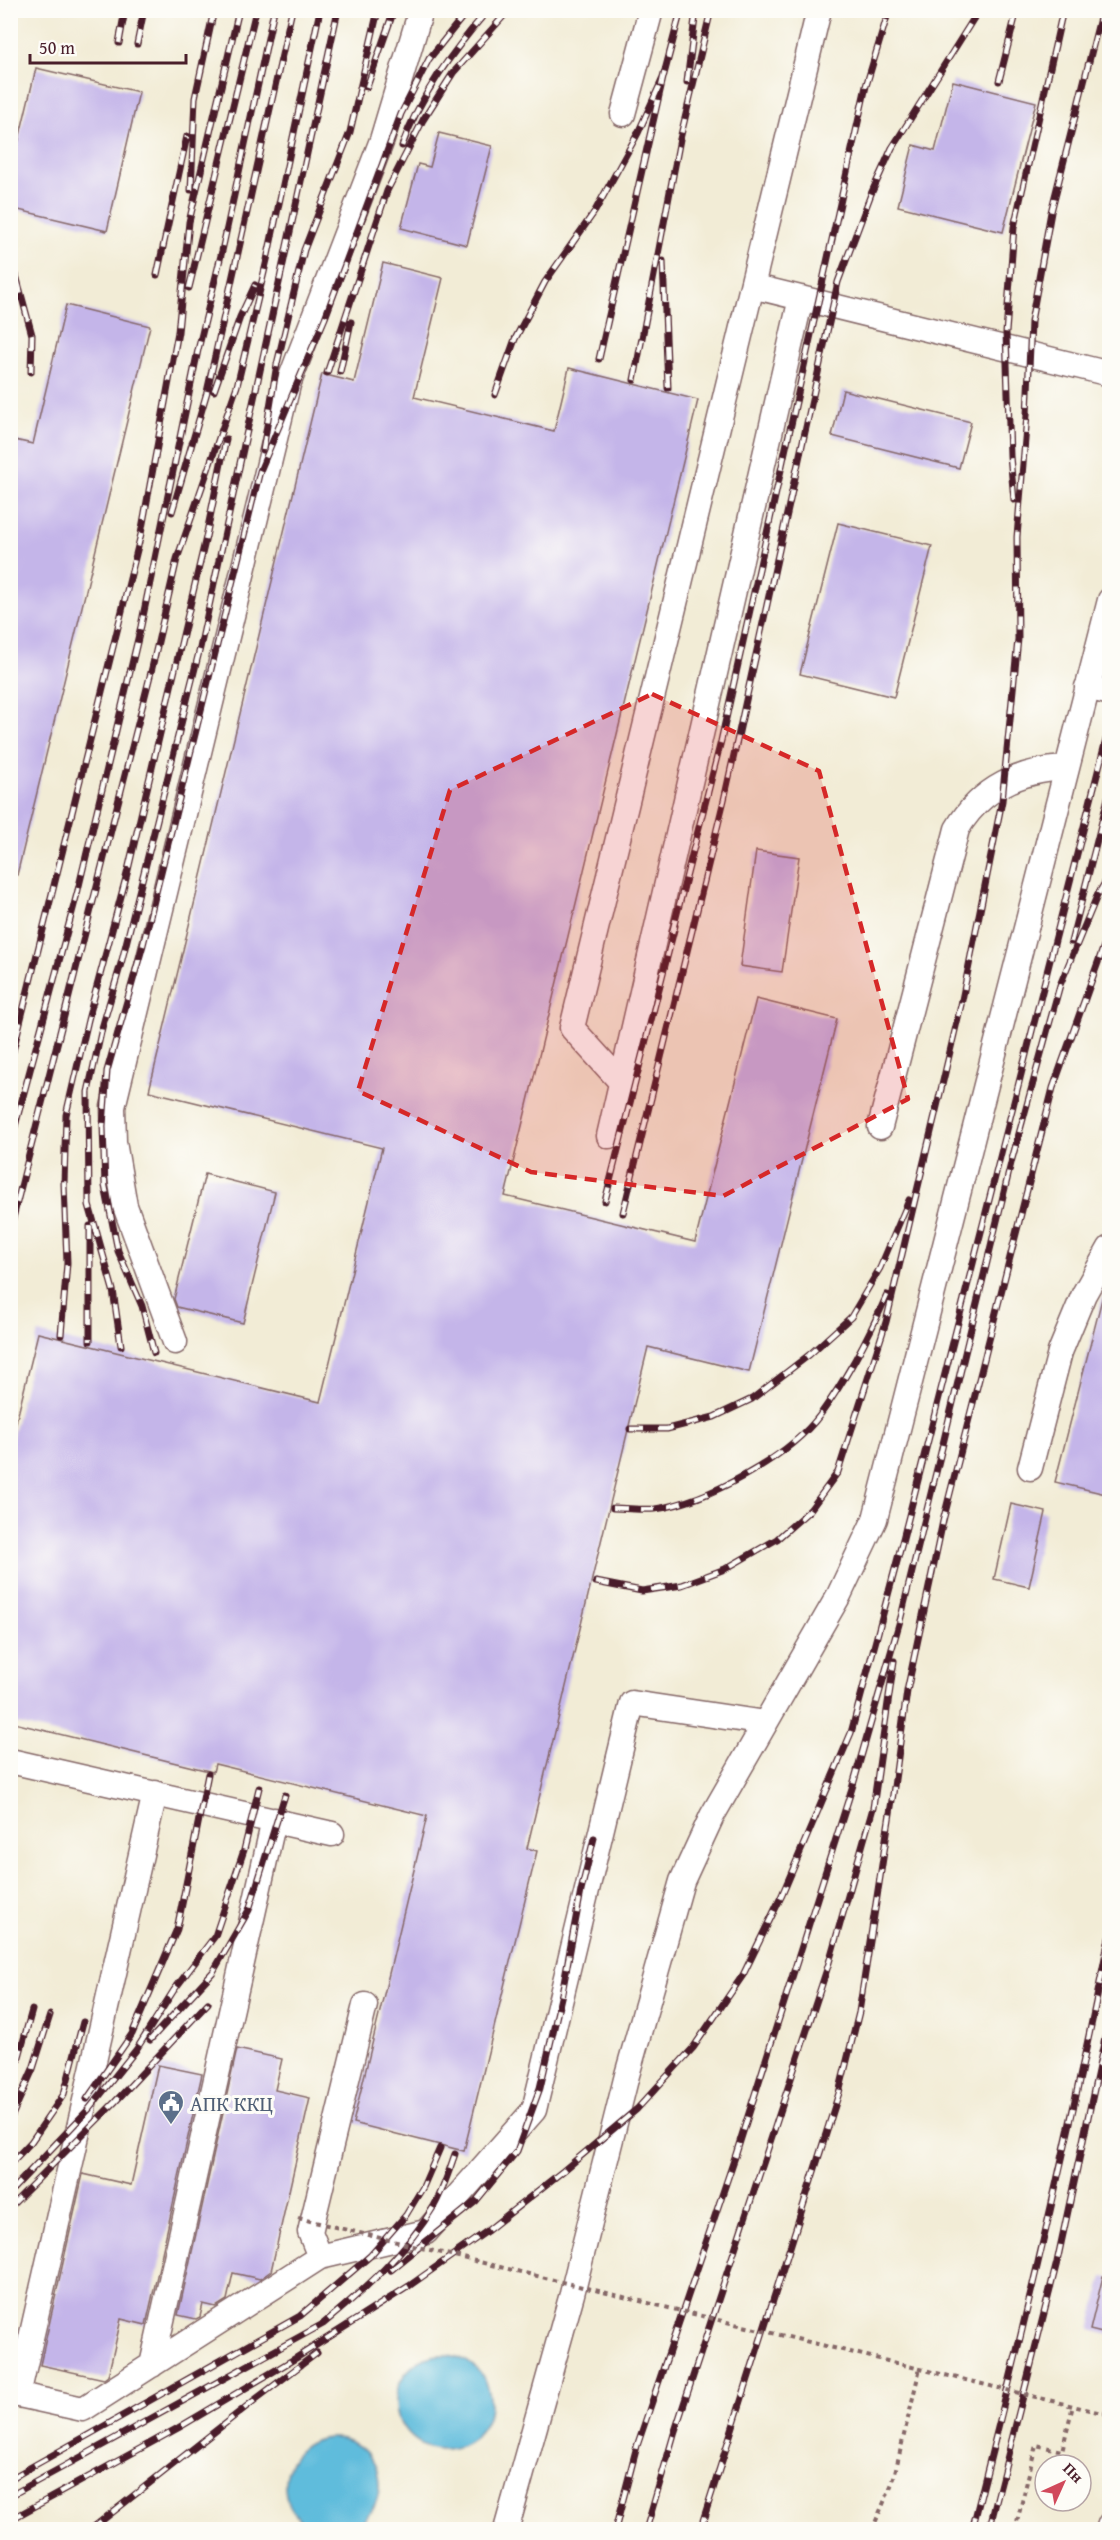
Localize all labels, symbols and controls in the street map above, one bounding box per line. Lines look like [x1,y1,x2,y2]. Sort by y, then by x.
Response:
scale bar [30,27,186,65]
text: 50 m [39,34,75,61]
public building icon: АПК ККЦ [156,2088,186,2126]
place label: АПК ККЦ [190,2088,273,2119]
north arrow [1033,2453,1093,2513]
text: Пн [1058,2457,1090,2488]

